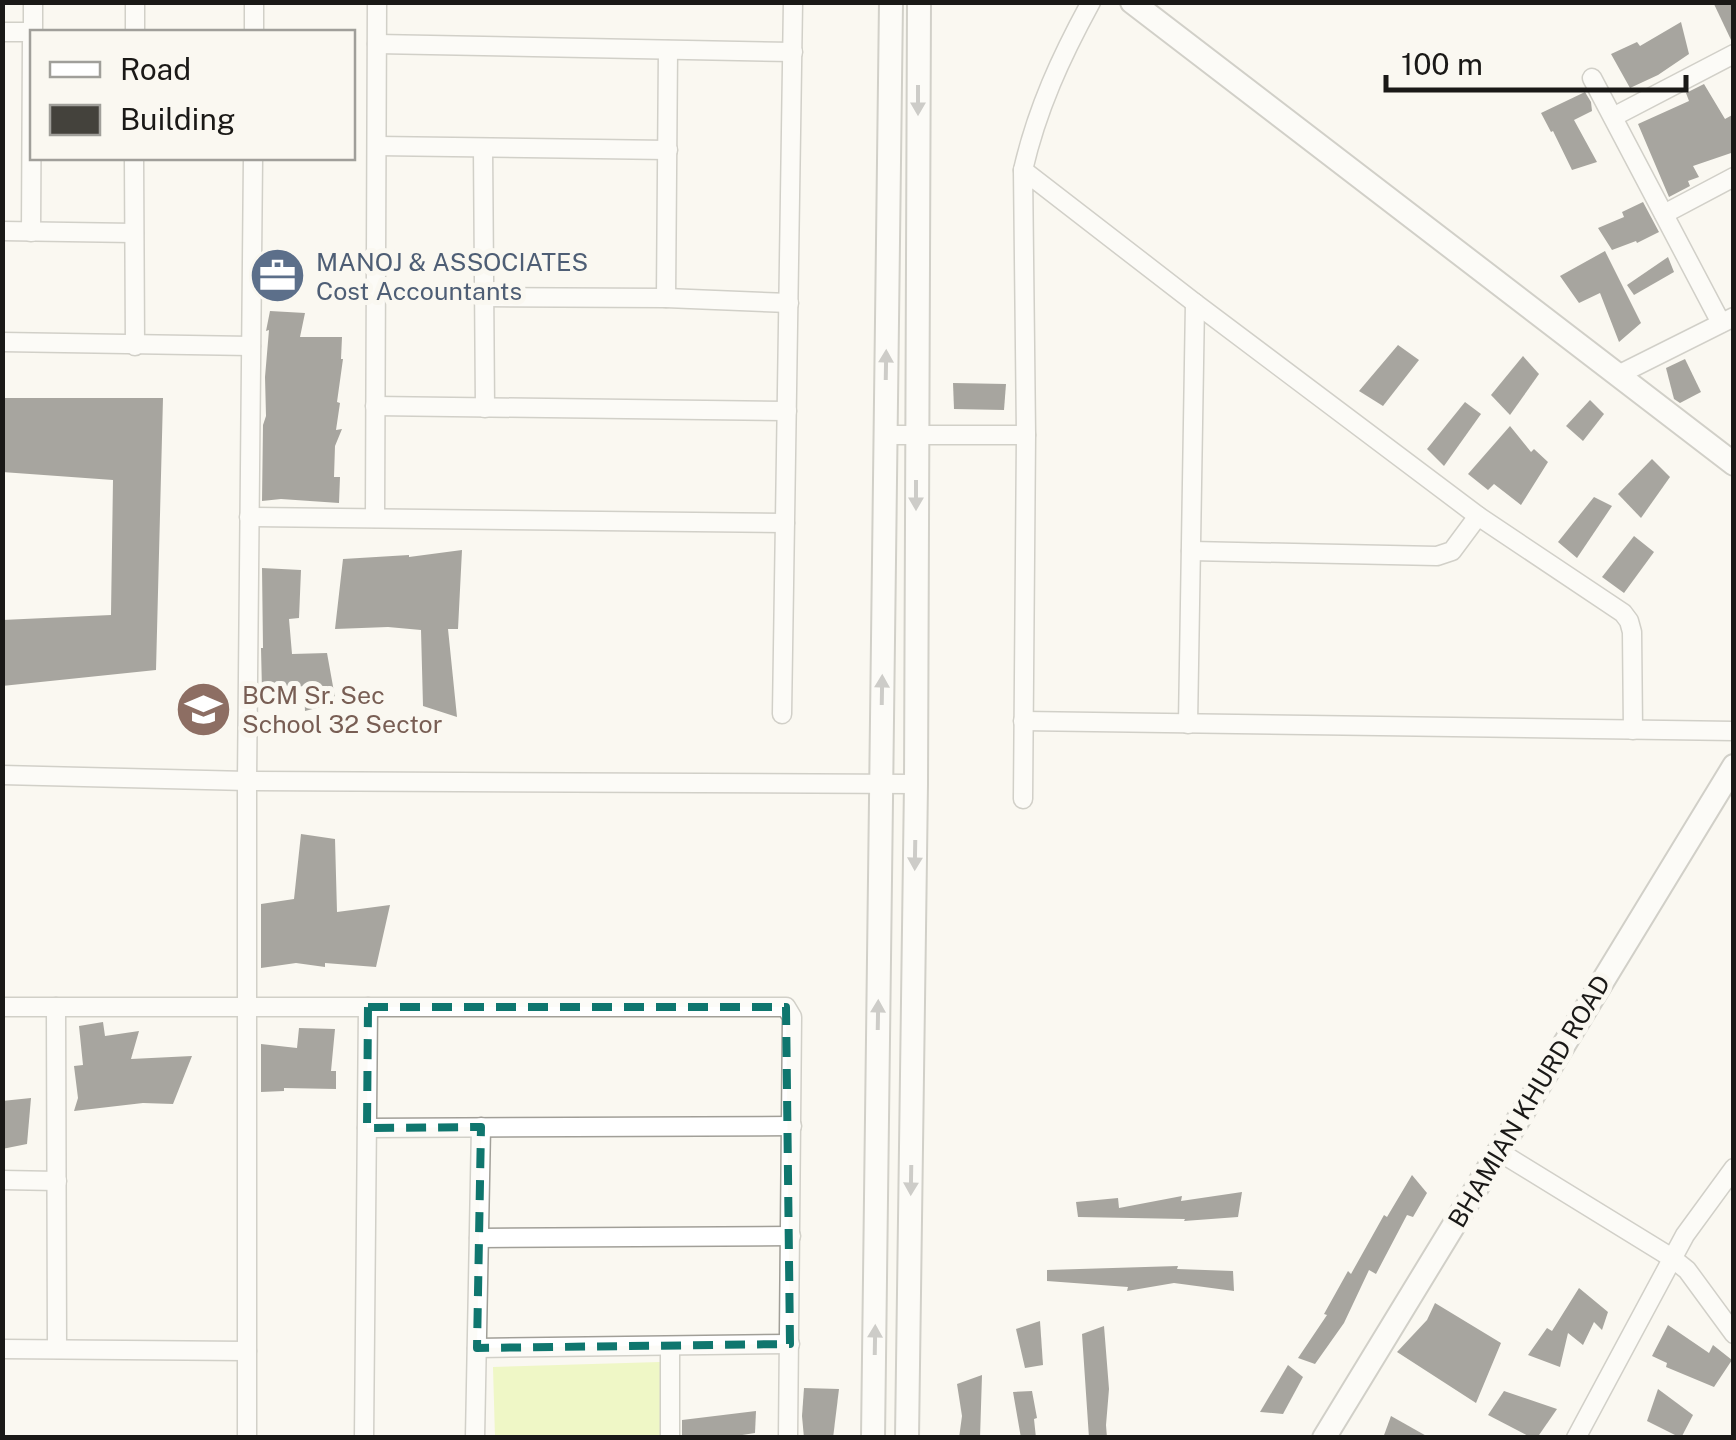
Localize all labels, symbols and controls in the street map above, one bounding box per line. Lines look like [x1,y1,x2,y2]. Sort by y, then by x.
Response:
legend [30,30,355,160]
scale bar [1386,30,1686,92]
text: 100 m [1401,46,1483,82]
text: Road [120,51,191,87]
one-way arrow [910,84,926,116]
text: Building [120,101,235,137]
office icon: MANOJ & ASSOCIATES Cost Accountants [247,246,307,306]
place label: MANOJ & ASSOCIATES Cost Accountants [316,247,588,306]
one-way arrow [878,349,894,381]
one-way arrow [908,479,924,511]
one-way arrow [874,674,890,706]
school or university icon: BCM Sr. Sec School 32 Sector [173,679,233,739]
place label: BCM Sr. Sec School 32 Sector [242,680,442,739]
one-way arrow [907,839,923,871]
street label: BHAMIAN KHURD ROAD [1442,969,1616,1233]
one-way arrow [871,999,887,1031]
one-way arrow [902,1164,918,1196]
one-way arrow [867,1324,883,1356]

